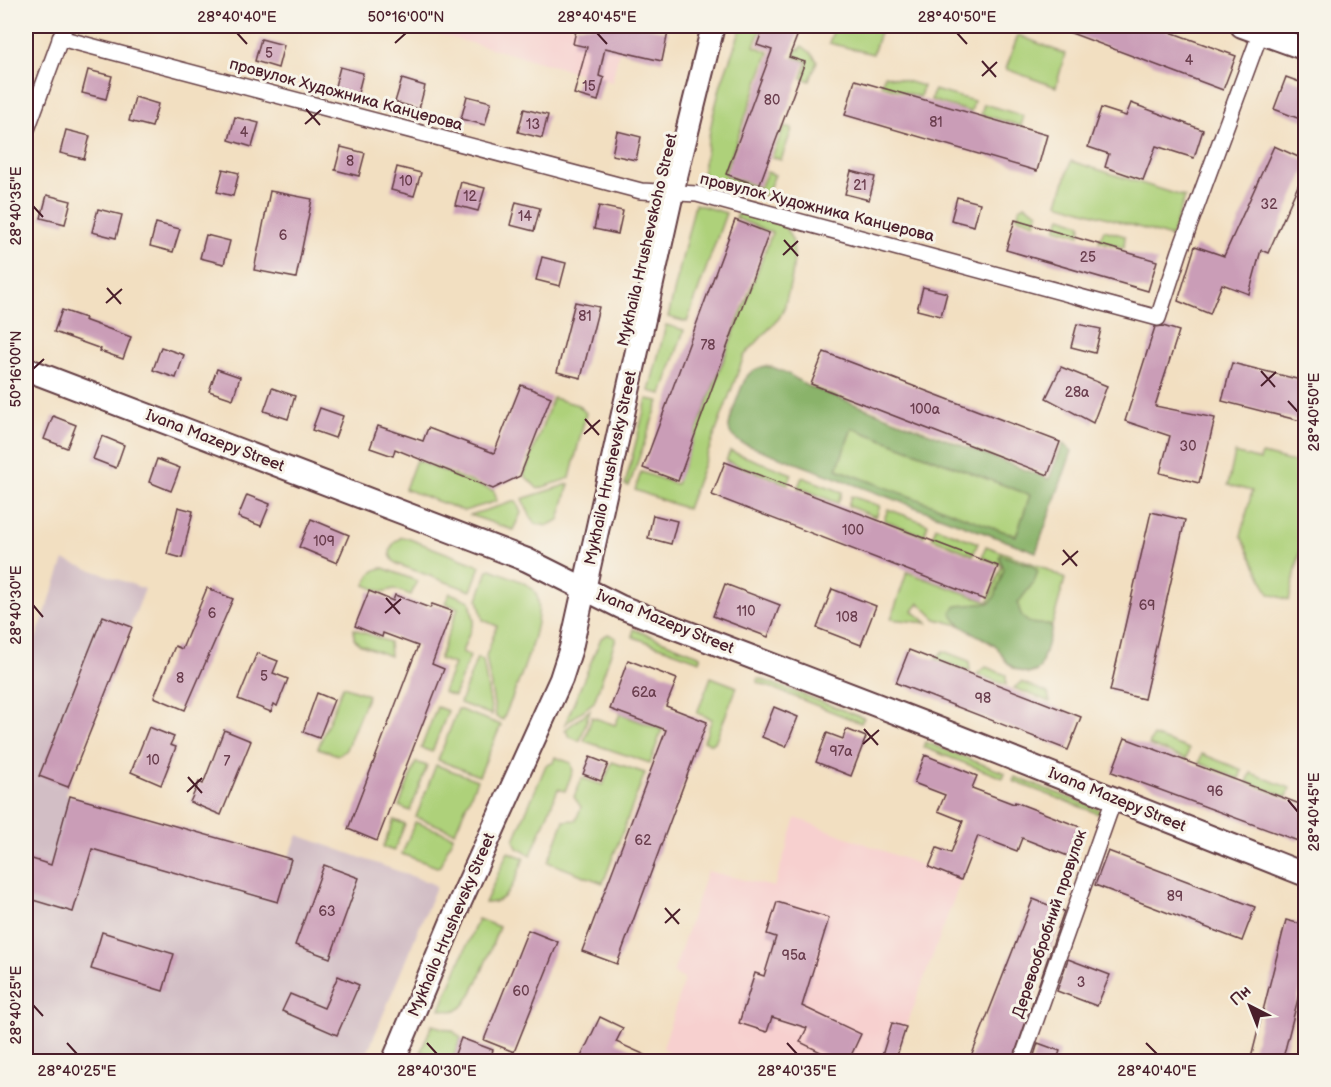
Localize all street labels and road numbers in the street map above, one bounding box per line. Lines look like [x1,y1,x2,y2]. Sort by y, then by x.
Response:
street label: провулок Художника Канцерова [227,55,465,136]
street label: Mykhaila Hrushevskoho Street [614,132,682,348]
street label: провулок Художника Канцерова [698,170,937,247]
street label: Mykhailo Hrushevsky Street [581,369,641,567]
street label: Ivana Mazepy Street [143,406,287,476]
street label: Ivana Mazepy Street [593,586,737,658]
street label: Ivana Mazepy Street [1045,764,1189,836]
street label: Деревообробний провулок [1009,827,1091,1021]
street label: Mykhailo Hrushevsky Street [405,830,499,1020]

